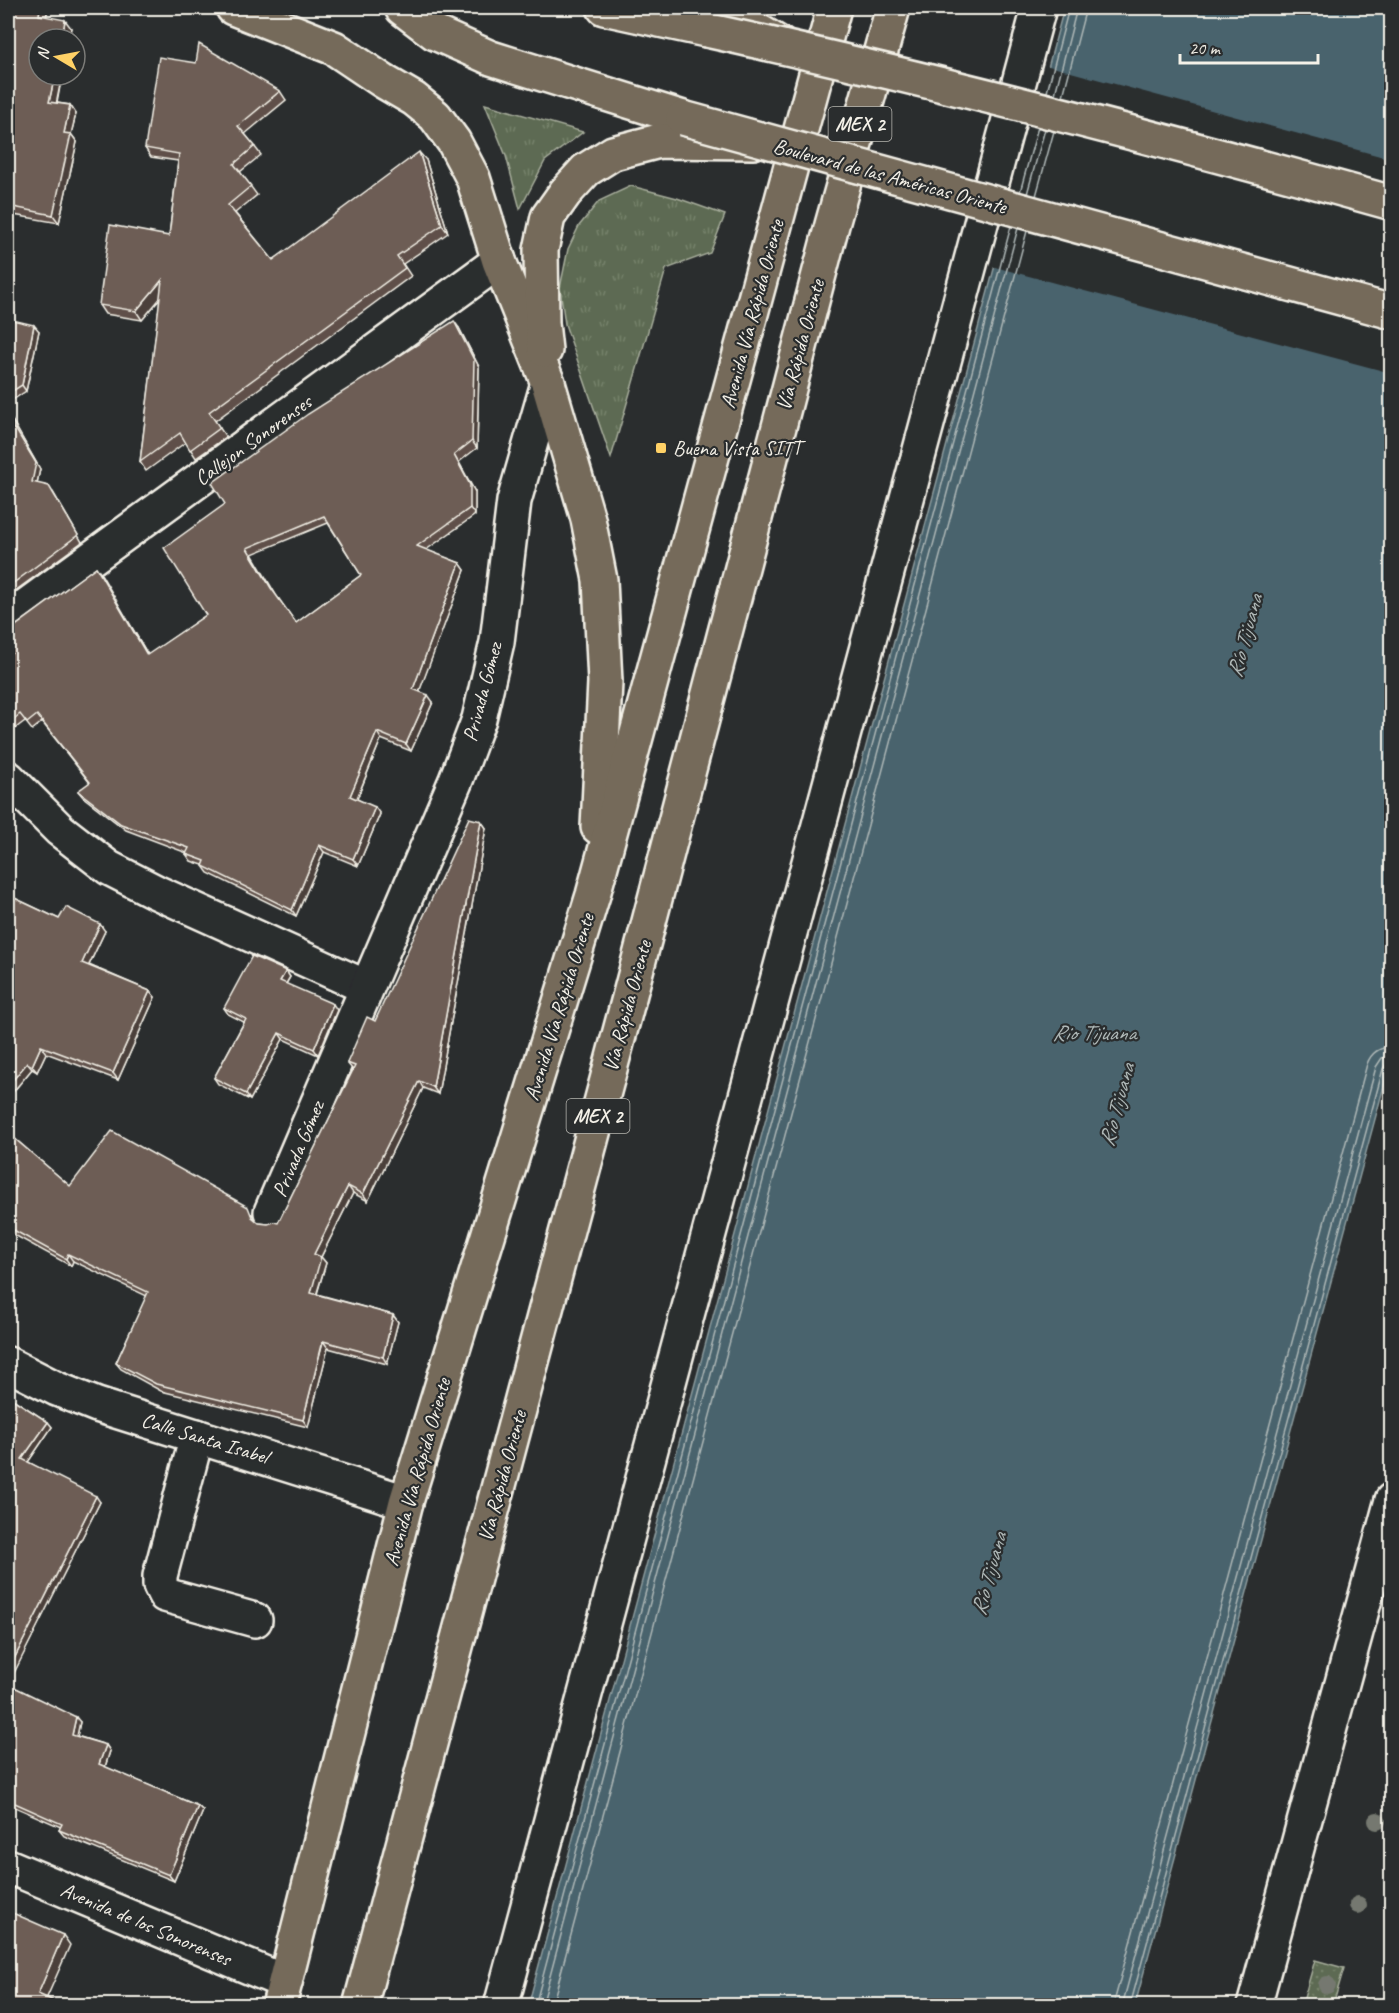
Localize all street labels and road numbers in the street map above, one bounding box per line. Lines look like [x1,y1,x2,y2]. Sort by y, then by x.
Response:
road number: MEX 2 [828,107,892,141]
street label: Boulevard de las Américas Oriente [771,132,1010,220]
street label: Avenida Vía Rápida Oriente [714,216,790,411]
street label: Vía Rápida Oriente [770,276,830,413]
street label: Callejon Sonorenses [189,388,318,491]
street label: Privada Gómez [456,637,508,744]
street label: Avenida Vía Rápida Oriente [518,909,600,1104]
street label: Vía Rápida Oriente [597,937,657,1074]
street label: Privada Gómez [266,1095,331,1201]
road number: MEX 2 [566,1099,630,1133]
street label: Avenida Vía Rápida Oriente [378,1374,457,1569]
street label: Calle Santa Isabel [139,1406,275,1471]
street label: Vía Rápida Oriente [472,1407,532,1544]
street label: Avenida de los Sonorenses [57,1876,237,1972]

